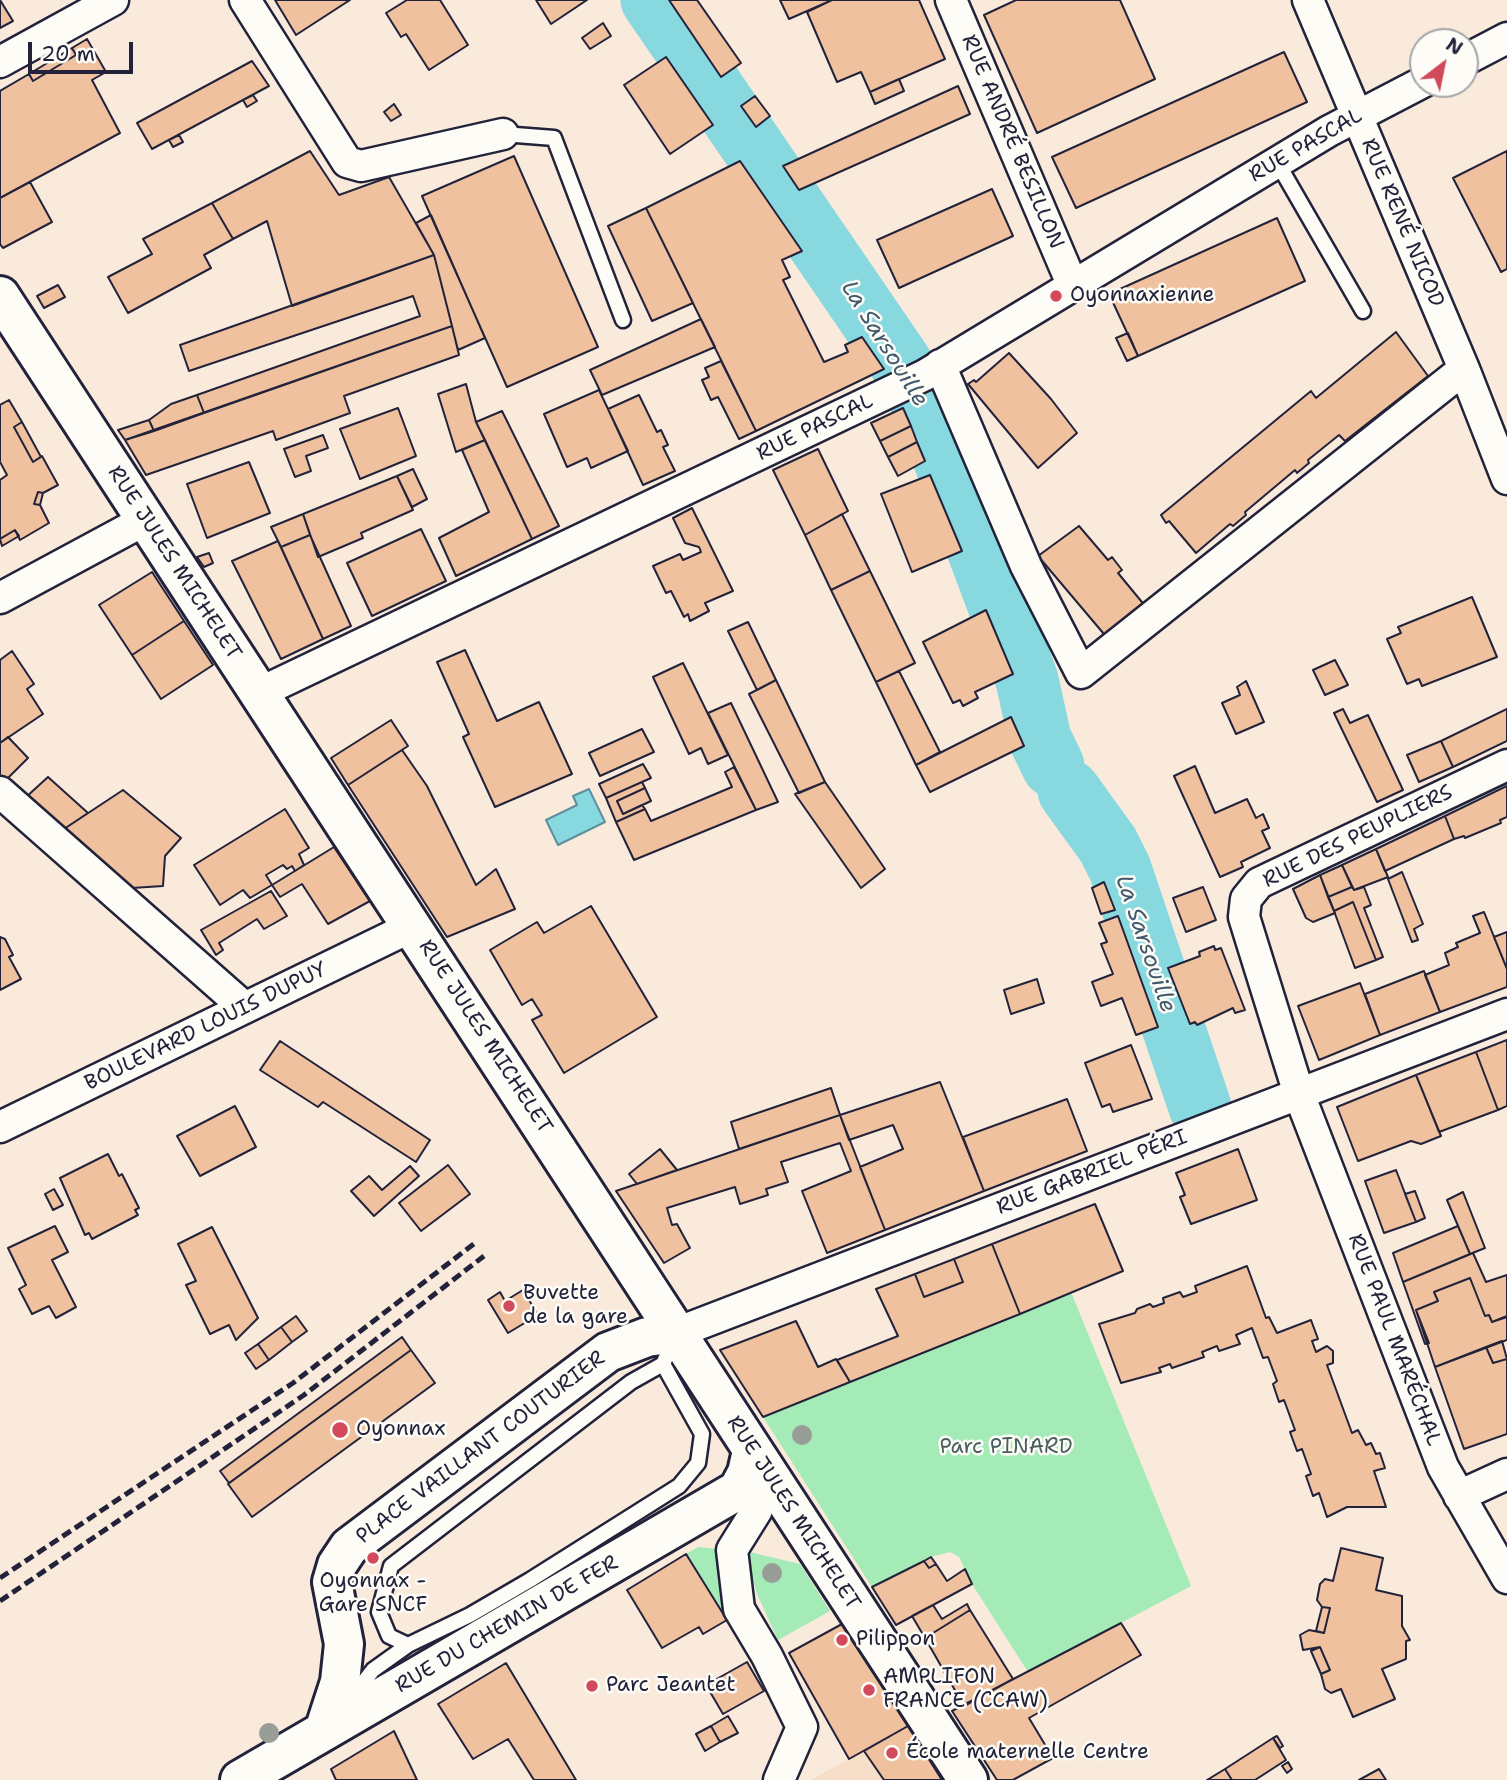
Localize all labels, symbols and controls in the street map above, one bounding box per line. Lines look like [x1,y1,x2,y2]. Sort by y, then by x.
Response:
scale bar [32,28,136,72]
north arrow [1409,28,1479,98]
street label: RUE ANDRÉ BESILLON [955,31,1069,253]
text: N [1441,32,1467,61]
text: 20 m [41,40,95,68]
street label: RUE PASCAL [1245,104,1367,188]
street label: RUE RENÉ NICOD [1355,135,1449,311]
water label: La Sarsouille [834,276,934,412]
place label: Oyonnaxienne [1070,283,1214,309]
marker: Oyonnaxienne [1048,288,1064,304]
street label: RUE PASCAL [753,389,877,467]
street label: RUE JULES MICHELET [102,461,246,665]
street label: RUE DES PEUPLIERS [1259,780,1457,894]
water label: La Sarsouille [1109,872,1181,1016]
street label: RUE JULES MICHELET [413,935,557,1139]
street label: BOULEVARD LOUIS DUPUY [81,957,331,1097]
street label: RUE GABRIEL PÉRI [993,1125,1191,1221]
street label: RUE PAUL MARÉCHAL [1342,1230,1446,1450]
place label: Buvette de la gare [523,1281,628,1331]
marker: Buvette de la gare [501,1298,517,1314]
street label: PLACE VAILLANT COUTURIER [352,1346,610,1550]
street label: RUE JULES MICHELET [721,1411,865,1615]
place label: Oyonnax [356,1417,446,1443]
marker: Oyonnax [330,1420,350,1440]
park label: Parc PINARD [939,1435,1073,1461]
marker: Oyonnax - Gare SNCF [365,1550,381,1566]
street label: RUE DU CHEMIN DE FER [391,1551,623,1699]
place label: Oyonnax - Gare SNCF [319,1569,427,1619]
place label: Pilippon [856,1627,935,1653]
marker: Pilippon [834,1632,850,1648]
place label: AMPLIFON FRANCE (CCAW) [883,1665,1048,1715]
place label: Parc Jeantet [606,1673,736,1699]
marker: Parc Jeantet [584,1678,600,1694]
marker: AMPLIFON FRANCE (CCAW) [861,1682,877,1698]
place label: École maternelle Centre [906,1740,1149,1766]
marker: École maternelle Centre [884,1745,900,1761]

